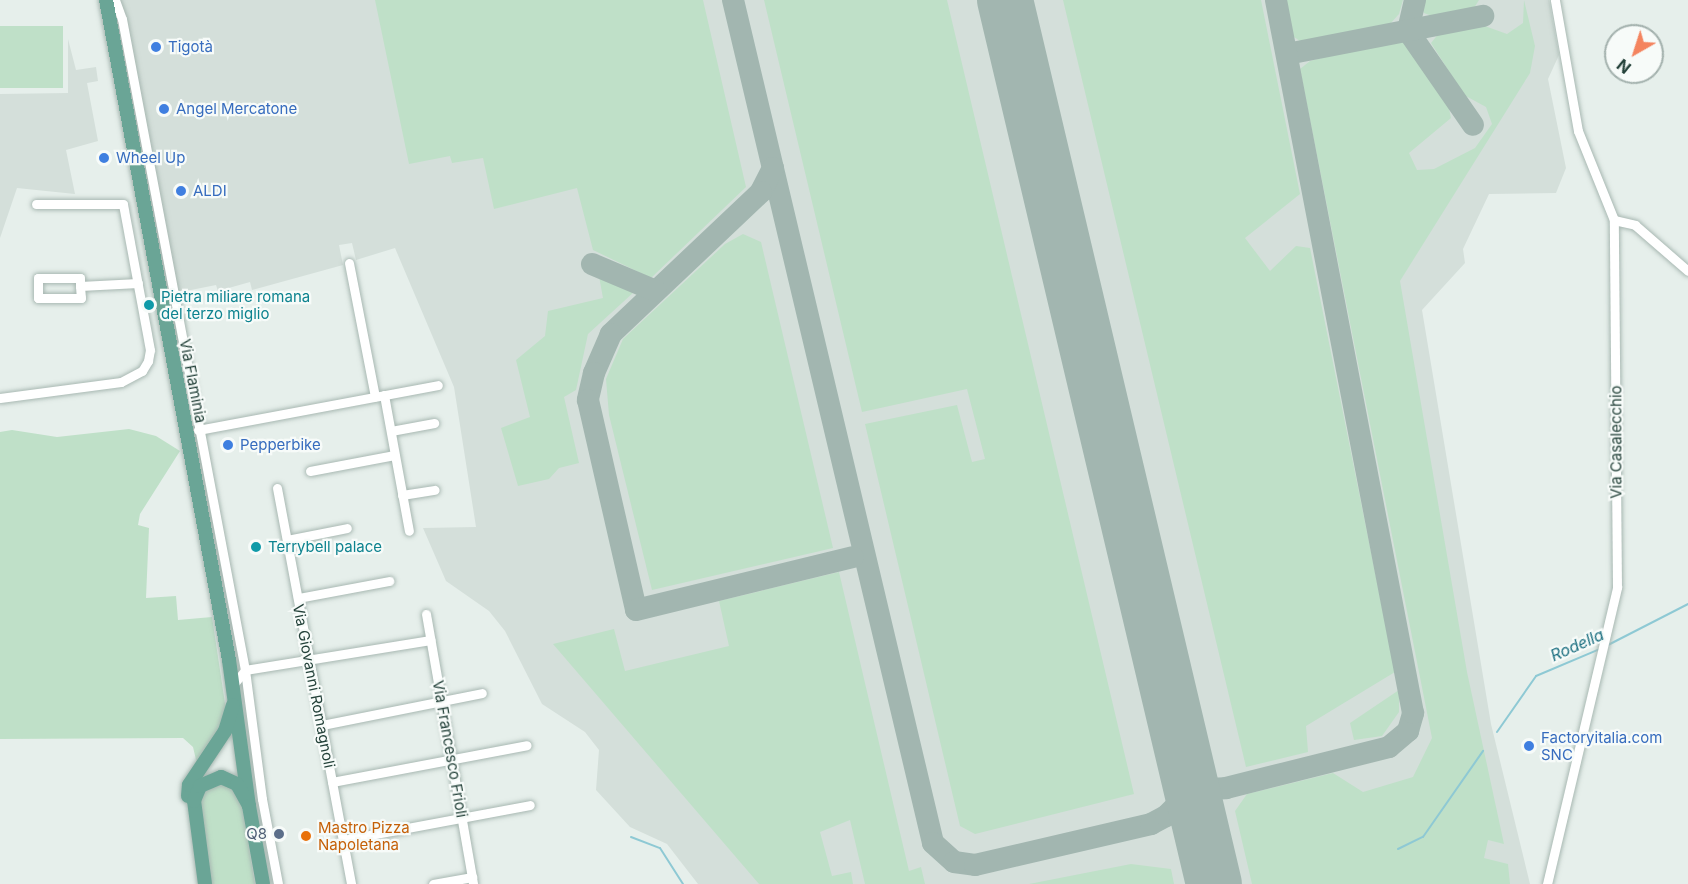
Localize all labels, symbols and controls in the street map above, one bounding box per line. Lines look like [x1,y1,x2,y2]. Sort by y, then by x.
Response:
north arrow [1604,24,1664,84]
place label: Tigotà [168,38,213,56]
marker: Tigotà [149,40,163,54]
text: N [1613,55,1635,78]
place label: Angel Mercatone [176,100,297,118]
marker: Angel Mercatone [157,102,171,116]
place label: Wheel Up [116,149,185,167]
marker: Wheel Up [97,151,111,165]
place label: ALDI [193,182,227,200]
marker: ALDI [174,184,188,198]
place label: Pietra miliare romana del terzo miglio [161,287,310,322]
marker: Pietra miliare romana del terzo miglio [142,298,156,312]
street label: Via Flaminia [176,337,210,425]
street label: Via Casalecchio [1607,385,1625,499]
place label: Pepperbike [240,436,321,454]
marker: Pepperbike [221,438,235,452]
place label: Terrybell palace [268,538,382,556]
marker: Terrybell palace [249,540,263,554]
street label: Via Giovanni Romagnoli [289,602,339,770]
water label: Rodella [1547,625,1607,665]
street label: Via Francesco Frioli [429,679,471,819]
place label: Factoryitalia.com SNC [1541,728,1662,763]
marker: Factoryitalia.com SNC [1522,739,1536,753]
place label: Mastro Pizza Napoletana [318,818,410,853]
place label: Q8 [246,825,267,843]
marker: Q8 [272,827,286,841]
marker: Mastro Pizza Napoletana [299,829,313,843]

